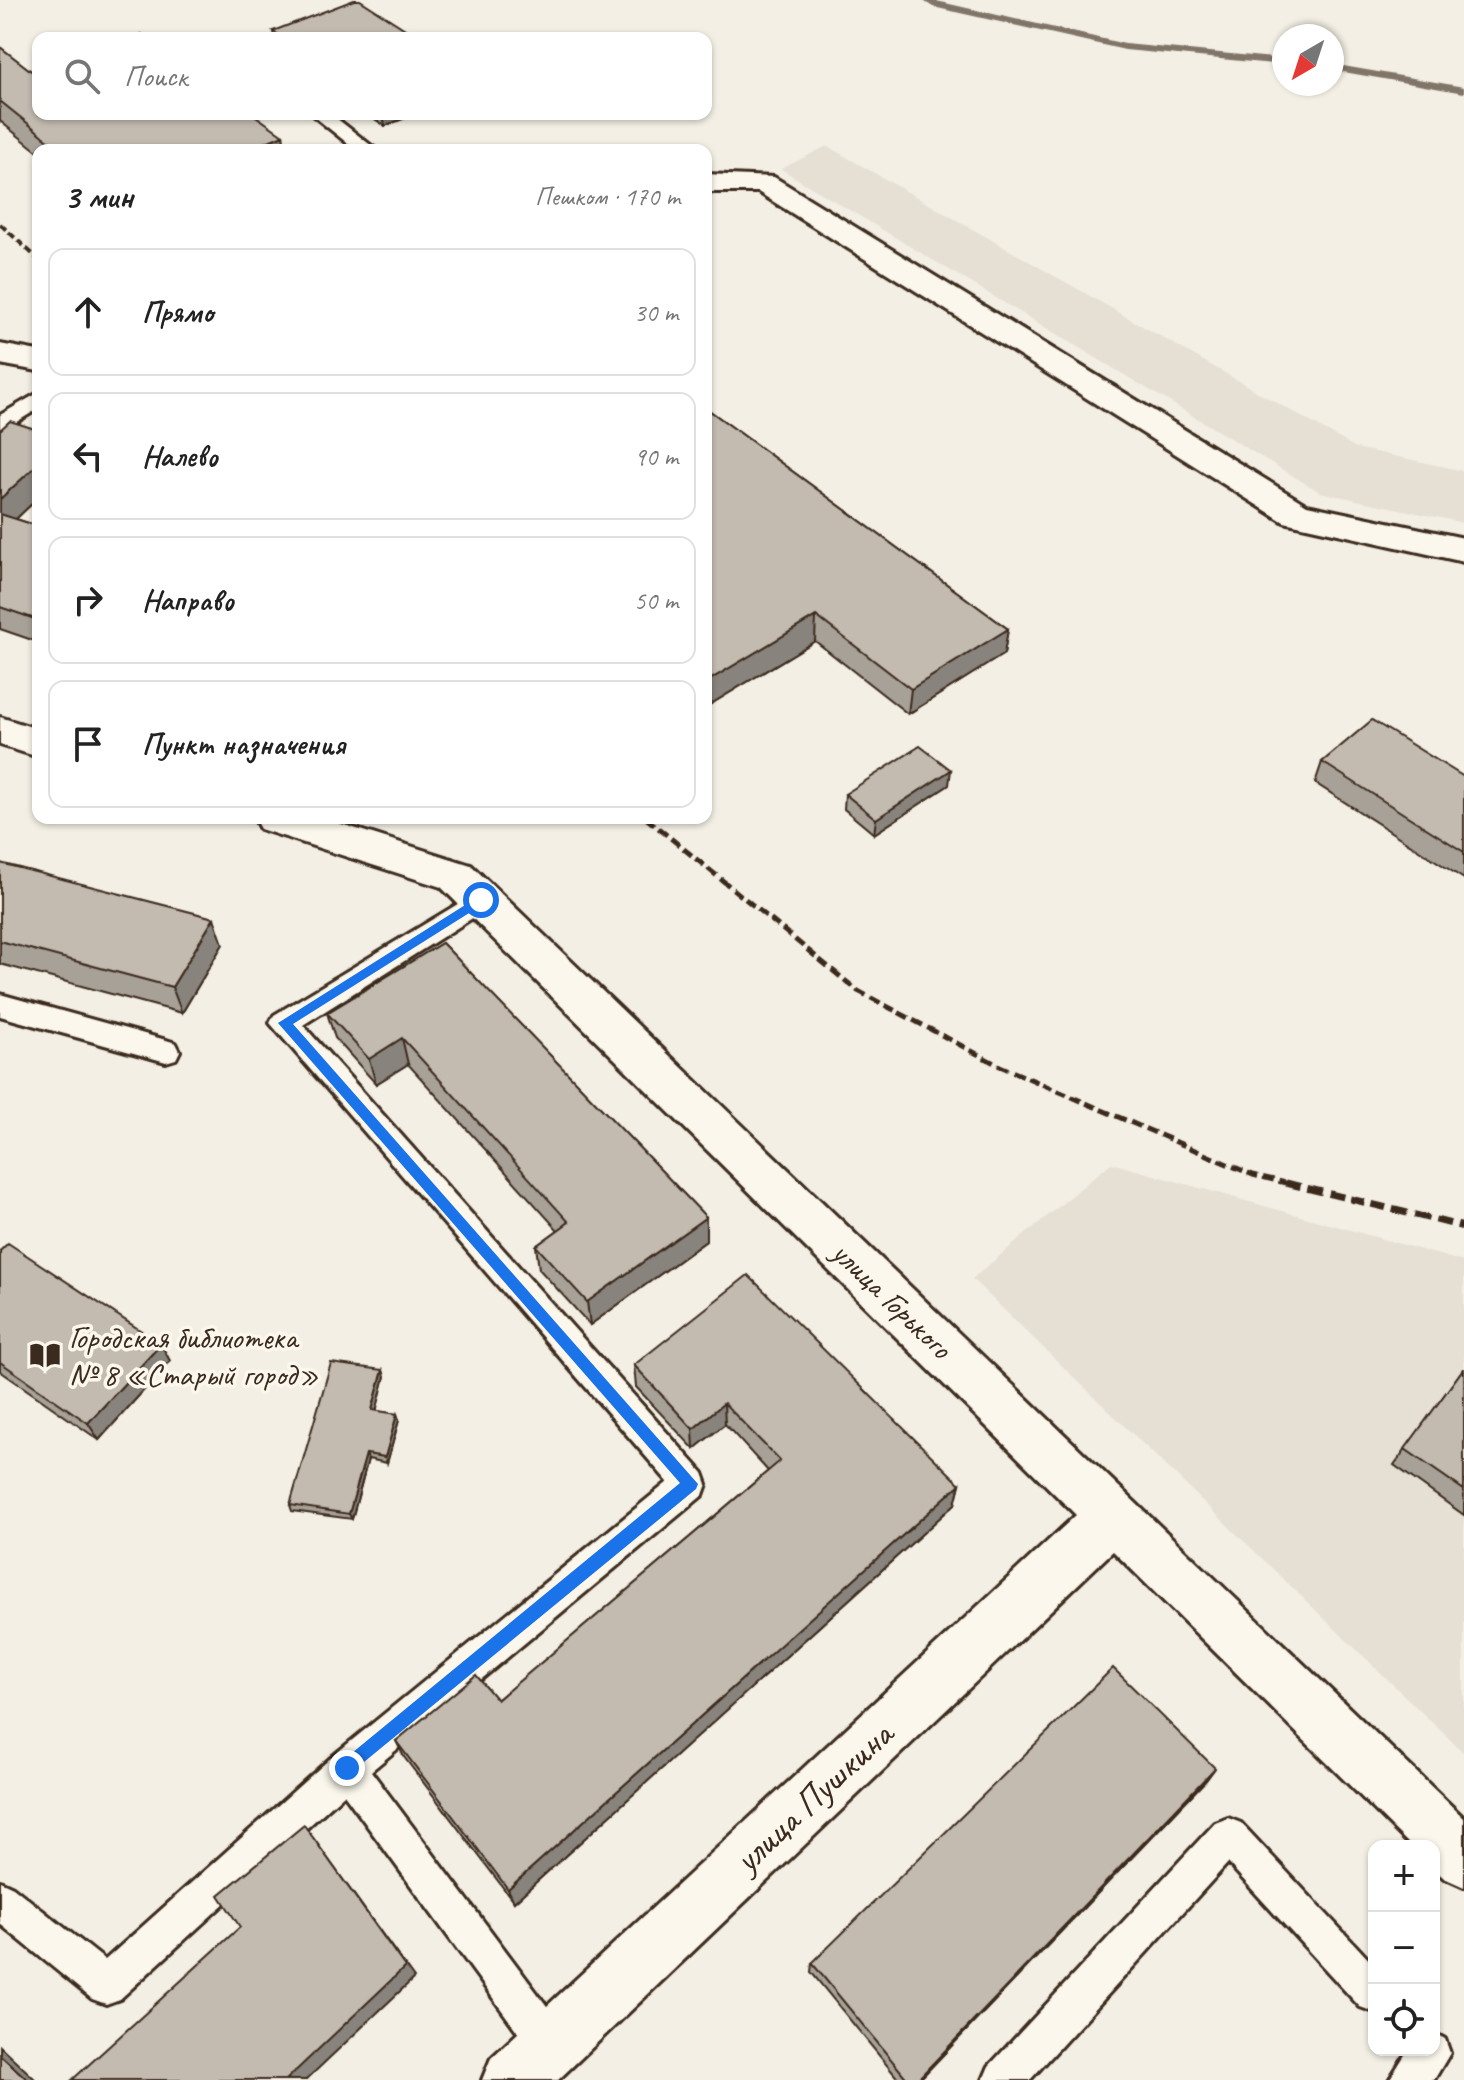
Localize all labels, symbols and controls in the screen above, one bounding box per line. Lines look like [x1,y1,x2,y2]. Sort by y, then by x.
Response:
north arrow [1272,24,1344,96]
search box [32,32,712,120]
icon: search [60,54,104,98]
text: Поиск [124,57,187,95]
text: 3 мин [64,175,133,218]
text: Пешком · 170 m [535,180,680,213]
icon: ahead [66,290,110,334]
text: Прямо [142,293,213,331]
text: 30 m [634,296,678,329]
icon: left [66,434,110,478]
text: Налево [142,437,218,475]
text: 90 m [634,440,678,473]
icon: right [66,578,110,622]
text: Направо [142,581,234,619]
text: 50 m [634,584,678,617]
icon: arrive [66,722,110,766]
text: Пункт назначения [142,725,345,763]
route start [463,882,499,918]
street label: улица Горького [822,1231,962,1369]
place label: Городская библиотека № 8 «Старый город» [69,1317,319,1395]
library icon: Городская библиотека № 8 «Старый город» [28,1338,62,1372]
street label: улица Пушкина [722,1709,905,1884]
route end [329,1750,365,1786]
map controls [1368,1840,1440,2056]
button: + [1368,1840,1440,1912]
button: − [1368,1912,1440,1984]
button: locate [1368,1984,1440,2056]

